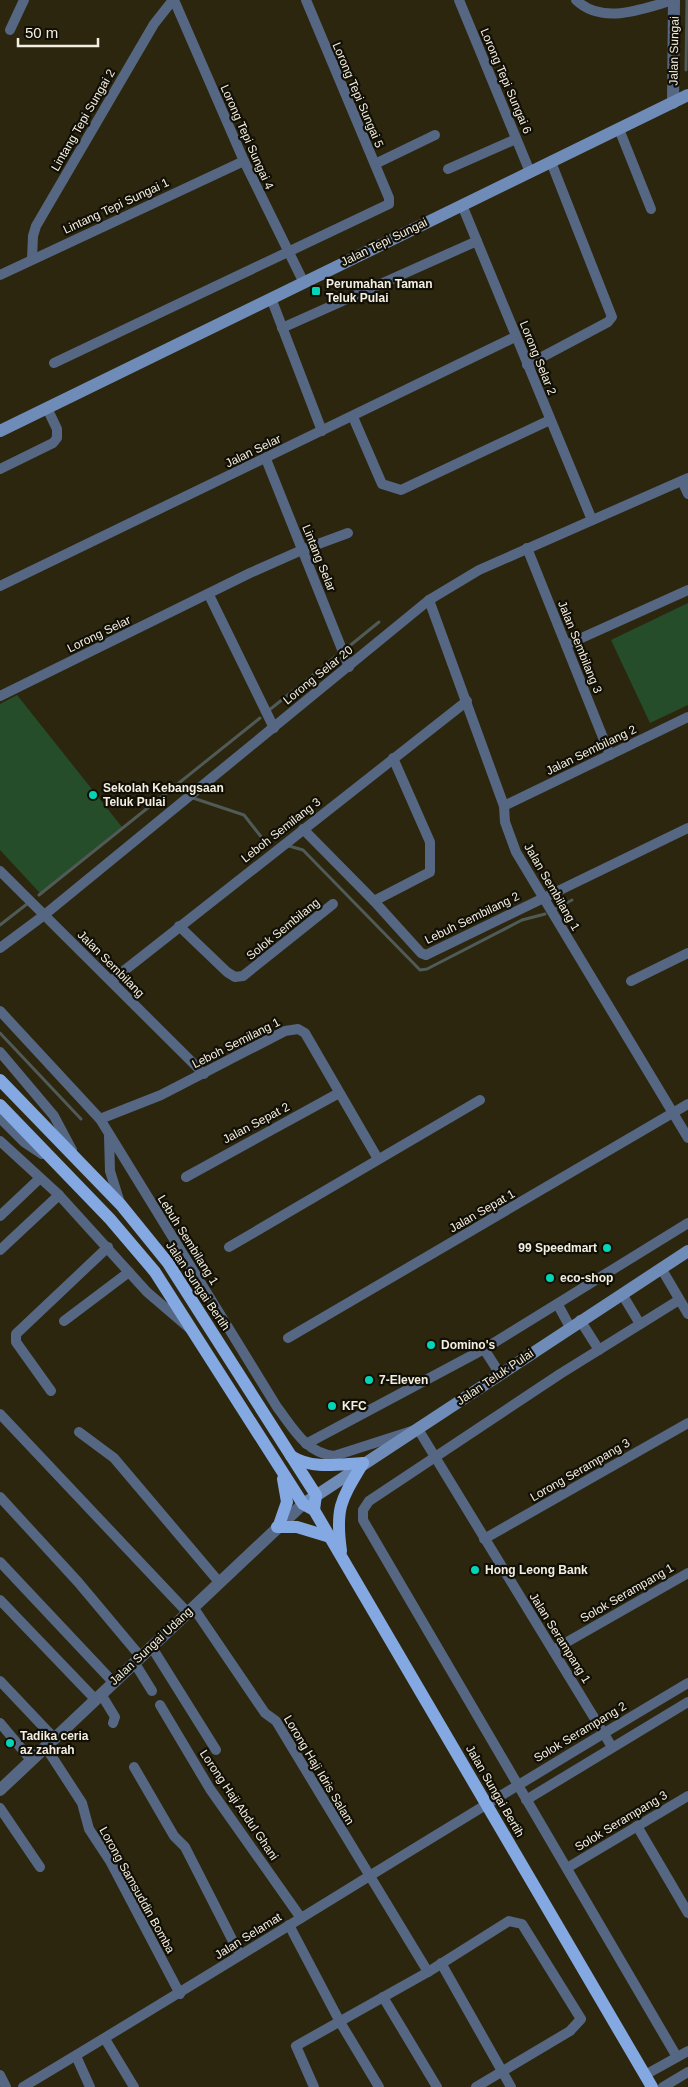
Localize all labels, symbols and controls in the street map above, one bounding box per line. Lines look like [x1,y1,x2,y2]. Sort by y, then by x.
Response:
scale bar [18,15,98,47]
street label: Jalan Sungai [666,16,682,86]
text: 50 m [25,24,58,41]
street label: Lorong Tepi Sungai 6 [477,26,535,136]
street label: Lorong Tepi Sungai 5 [329,40,387,150]
street label: Lintang Tepi Sungai 2 [48,66,118,173]
street label: Lorong Tepi Sungai 4 [218,82,277,192]
street label: Lintang Tepi Sungai 1 [61,175,171,237]
street label: Jalan Tepi Sungai [338,215,430,269]
place label: Perumahan Taman Teluk Pulai [326,277,432,305]
marker: Perumahan Taman Teluk Pulai [310,285,322,297]
street label: Lorong Selar 2 [517,319,559,397]
street label: Jalan Selar [223,432,283,470]
street label: Lintang Selar [299,523,339,593]
street label: Jalan Sembilang 3 [555,599,605,696]
street label: Lorong Selar [65,613,133,655]
street label: Lorong Selar 20 [280,642,356,707]
street label: Jalan Sembilang 2 [544,722,639,778]
place label: Sekolah Kebangsaan Teluk Pulai [103,781,224,809]
marker: Sekolah Kebangsaan Teluk Pulai [87,789,99,801]
street label: Leboh Semilang 3 [239,795,324,865]
street label: Jalan Sembilang 1 [521,841,583,934]
street label: Lebuh Sembilang 2 [422,889,522,947]
street label: Solok Sembilang [244,895,322,963]
street label: Jalan Sembilang [75,928,147,1000]
street label: Leboh Semilang 1 [190,1015,283,1071]
street label: Jalan Sepat 2 [220,1099,292,1146]
street label: Jalan Sepat 1 [447,1186,518,1235]
street label: Lebuh Sembilang 1 [155,1192,222,1288]
street label: Jalan Sungai Bertih [163,1239,233,1333]
place label: 99 Speedmart [518,1241,597,1255]
marker: 99 Speedmart [601,1242,613,1254]
place label: eco-shop [560,1271,613,1285]
marker: eco-shop [544,1272,556,1284]
place label: Domino's [441,1338,496,1352]
marker: Domino's [425,1339,437,1351]
street label: Jalan Teluk Pulai [454,1346,536,1408]
place label: 7-Eleven [379,1373,428,1387]
marker: 7-Eleven [363,1374,375,1386]
place label: KFC [342,1399,367,1413]
marker: KFC [326,1400,338,1412]
street label: Lorong Serampang 3 [528,1436,633,1504]
street label: Solok Serampang 1 [578,1560,676,1625]
place label: Hong Leong Bank [485,1563,588,1577]
marker: Hong Leong Bank [469,1564,481,1576]
street label: Jalan Serampang 1 [526,1590,594,1686]
street label: Jalan Sungai Udang [107,1604,195,1688]
street label: Solok Serampang 2 [531,1699,629,1765]
street label: Lorong Haji Idris Salam [281,1713,357,1827]
place label: Tadika ceria az zahrah [20,1729,89,1757]
marker: Tadika ceria az zahrah [4,1737,16,1749]
street label: Jalan Sungai Bertih [463,1742,527,1840]
street label: Lorong Haji Abdul Ghani [197,1747,281,1863]
street label: Solok Serampang 3 [572,1788,670,1854]
street label: Lorong Samsuddin Bomba [96,1824,178,1956]
street label: Jalan Selamat [212,1910,285,1962]

